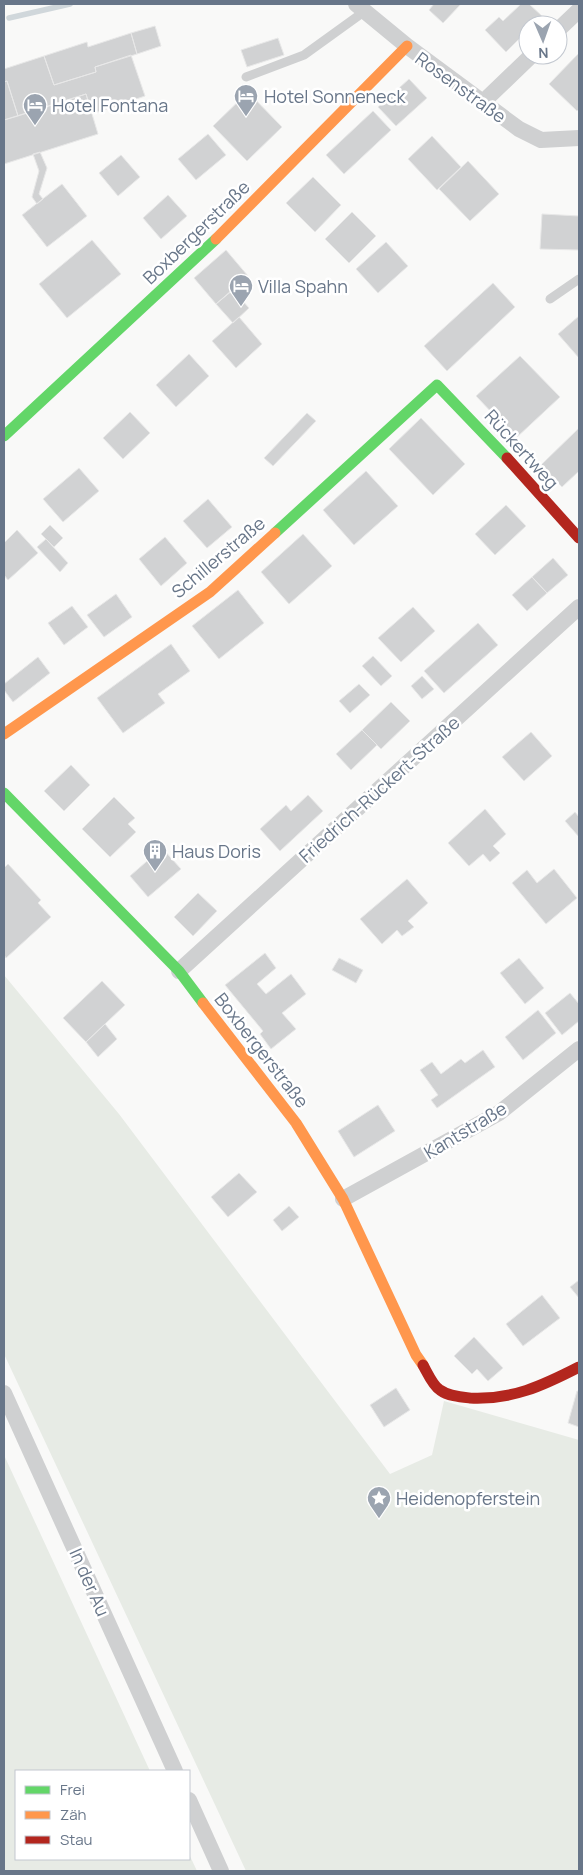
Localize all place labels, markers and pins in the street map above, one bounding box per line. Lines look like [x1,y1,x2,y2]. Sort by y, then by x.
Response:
hotel icon: Hotel Sonneneck [233,83,259,117]
place label: Hotel Sonneneck [264,84,407,108]
hotel icon: Hotel Fontana [22,92,48,126]
place label: Hotel Fontana [52,93,168,117]
hotel icon: Villa Spahn [228,273,254,307]
place label: Villa Spahn [258,274,348,298]
building icon: Haus Doris [142,838,168,872]
place label: Haus Doris [172,839,261,863]
place icon: Heidenopferstein [366,1485,392,1519]
place label: Heidenopferstein [396,1486,540,1510]

